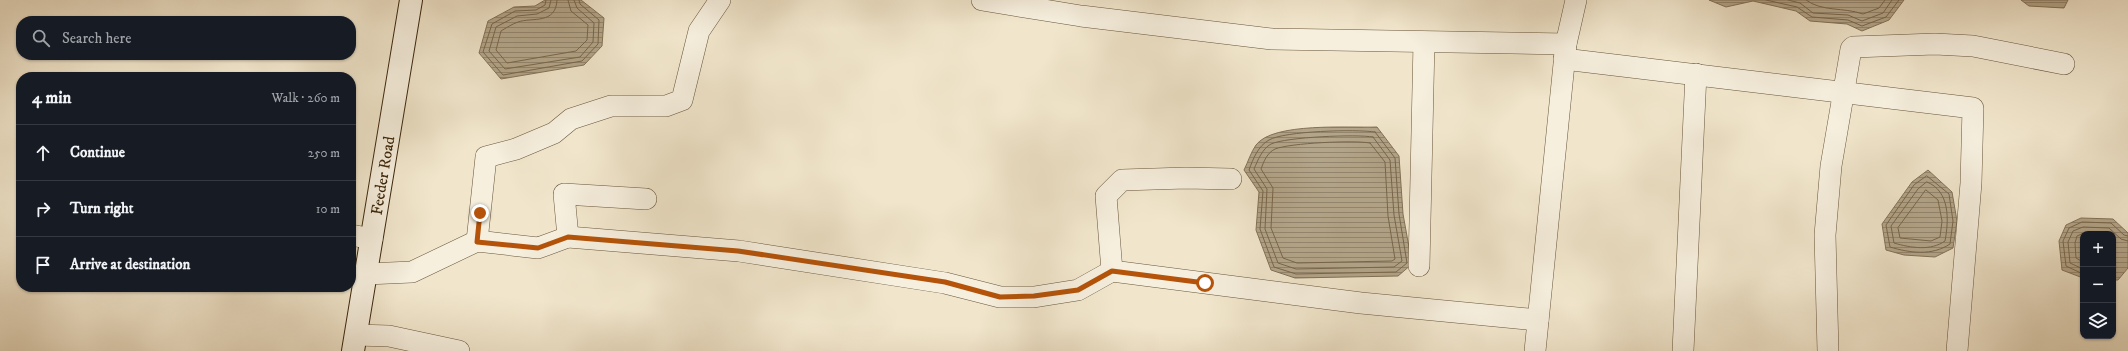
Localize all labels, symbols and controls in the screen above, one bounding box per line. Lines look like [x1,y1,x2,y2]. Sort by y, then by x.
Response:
search box [16,16,356,60]
icon: search [30,27,52,49]
text: Search here [62,29,131,48]
text: 4 min [32,87,71,109]
text: Walk · 260 m [272,90,340,106]
street label: Feeder Road [367,135,399,217]
icon: ahead [32,142,54,164]
text: Continue [70,143,125,162]
text: 250 m [308,145,340,161]
icon: right [32,198,54,220]
text: Turn right [70,199,133,218]
text: 10 m [316,201,340,217]
route end [471,204,489,222]
map controls [2080,231,2116,339]
button: + [2080,231,2116,267]
icon: arrive [32,254,54,276]
text: Arrive at destination [70,255,190,274]
button: − [2080,267,2116,303]
route start [1196,274,1214,292]
button: layers [2080,303,2116,339]

